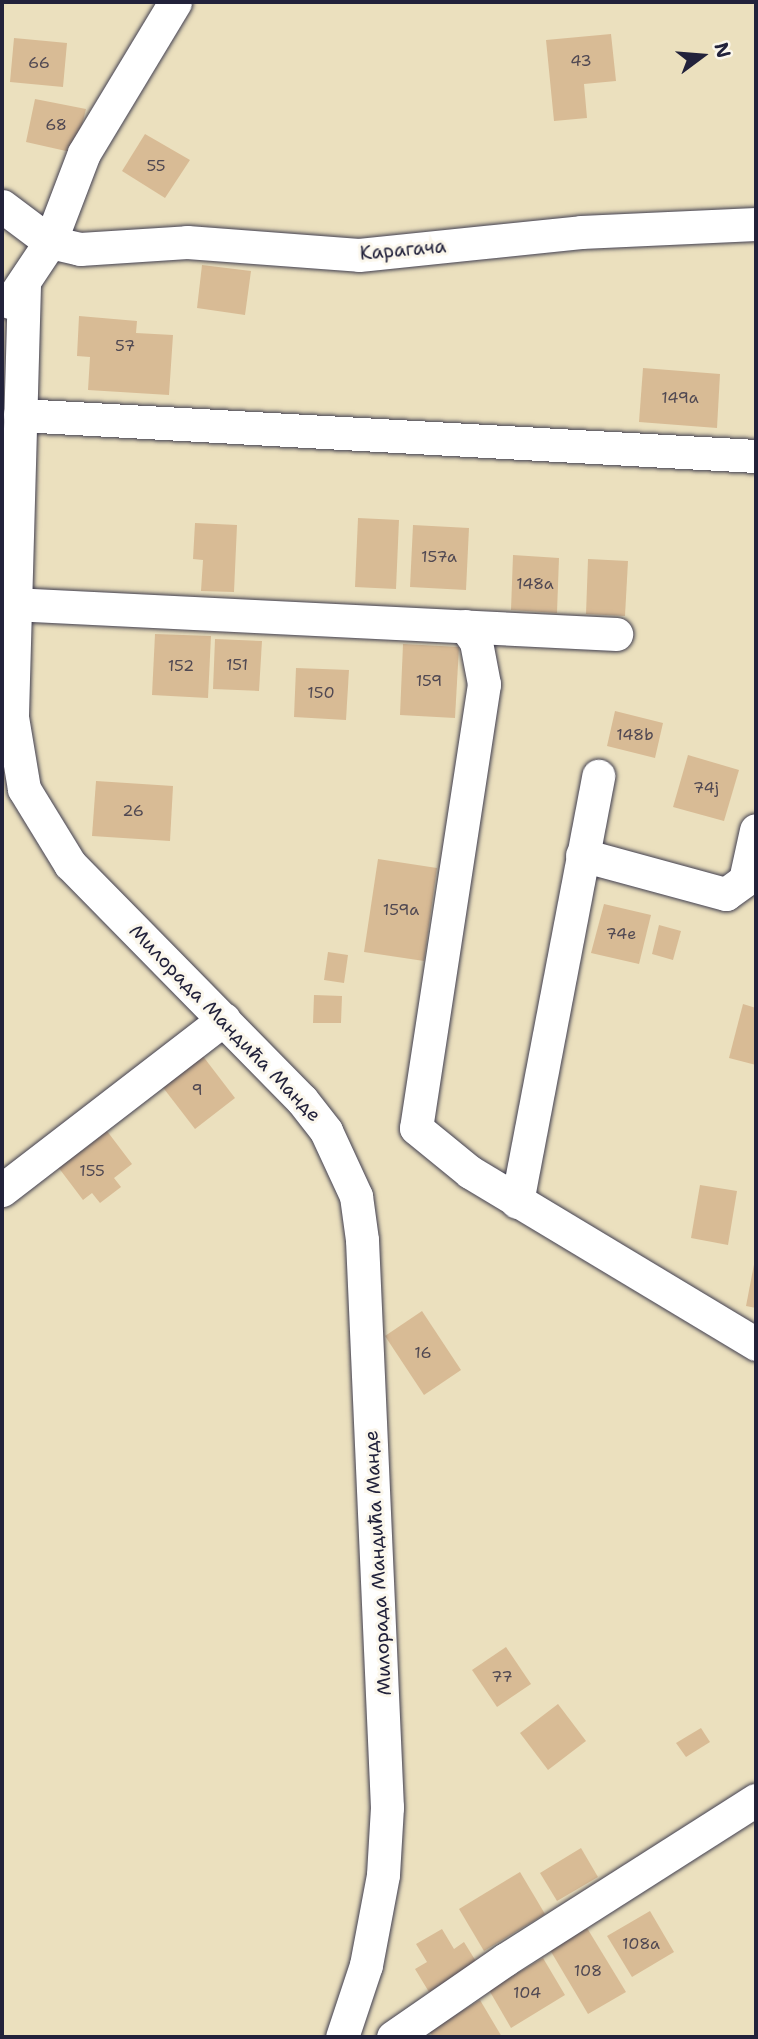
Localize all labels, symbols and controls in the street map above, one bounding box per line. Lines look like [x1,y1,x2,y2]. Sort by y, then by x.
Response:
north arrow [667,21,737,91]
text: N [709,39,737,61]
house number: 43 [570,51,592,71]
house number: 66 [28,53,50,73]
house number: 68 [45,115,67,135]
house number: 55 [146,156,166,176]
street label: Карагача [359,235,447,265]
house number: 57 [115,336,135,356]
house number: 149a [661,388,699,408]
house number: 157a [421,547,457,567]
house number: 148a [516,574,554,594]
house number: 151 [226,655,248,675]
house number: 152 [168,656,194,676]
house number: 159 [416,671,442,691]
house number: 150 [307,683,335,703]
house number: 148b [616,725,654,745]
house number: 74j [693,778,719,798]
house number: 26 [122,801,144,821]
house number: 159a [383,900,419,920]
street label: Милорада Мандића Манде [125,920,325,1126]
house number: 74e [606,924,636,944]
house number: 9 [191,1080,203,1100]
house number: 155 [79,1161,105,1181]
house number: 16 [414,1343,432,1363]
street label: Милорада Мандића Манде [360,1430,396,1696]
house number: 77 [491,1667,513,1687]
house number: 108a [622,1934,660,1954]
house number: 108 [574,1961,602,1981]
house number: 104 [513,1983,541,2003]

